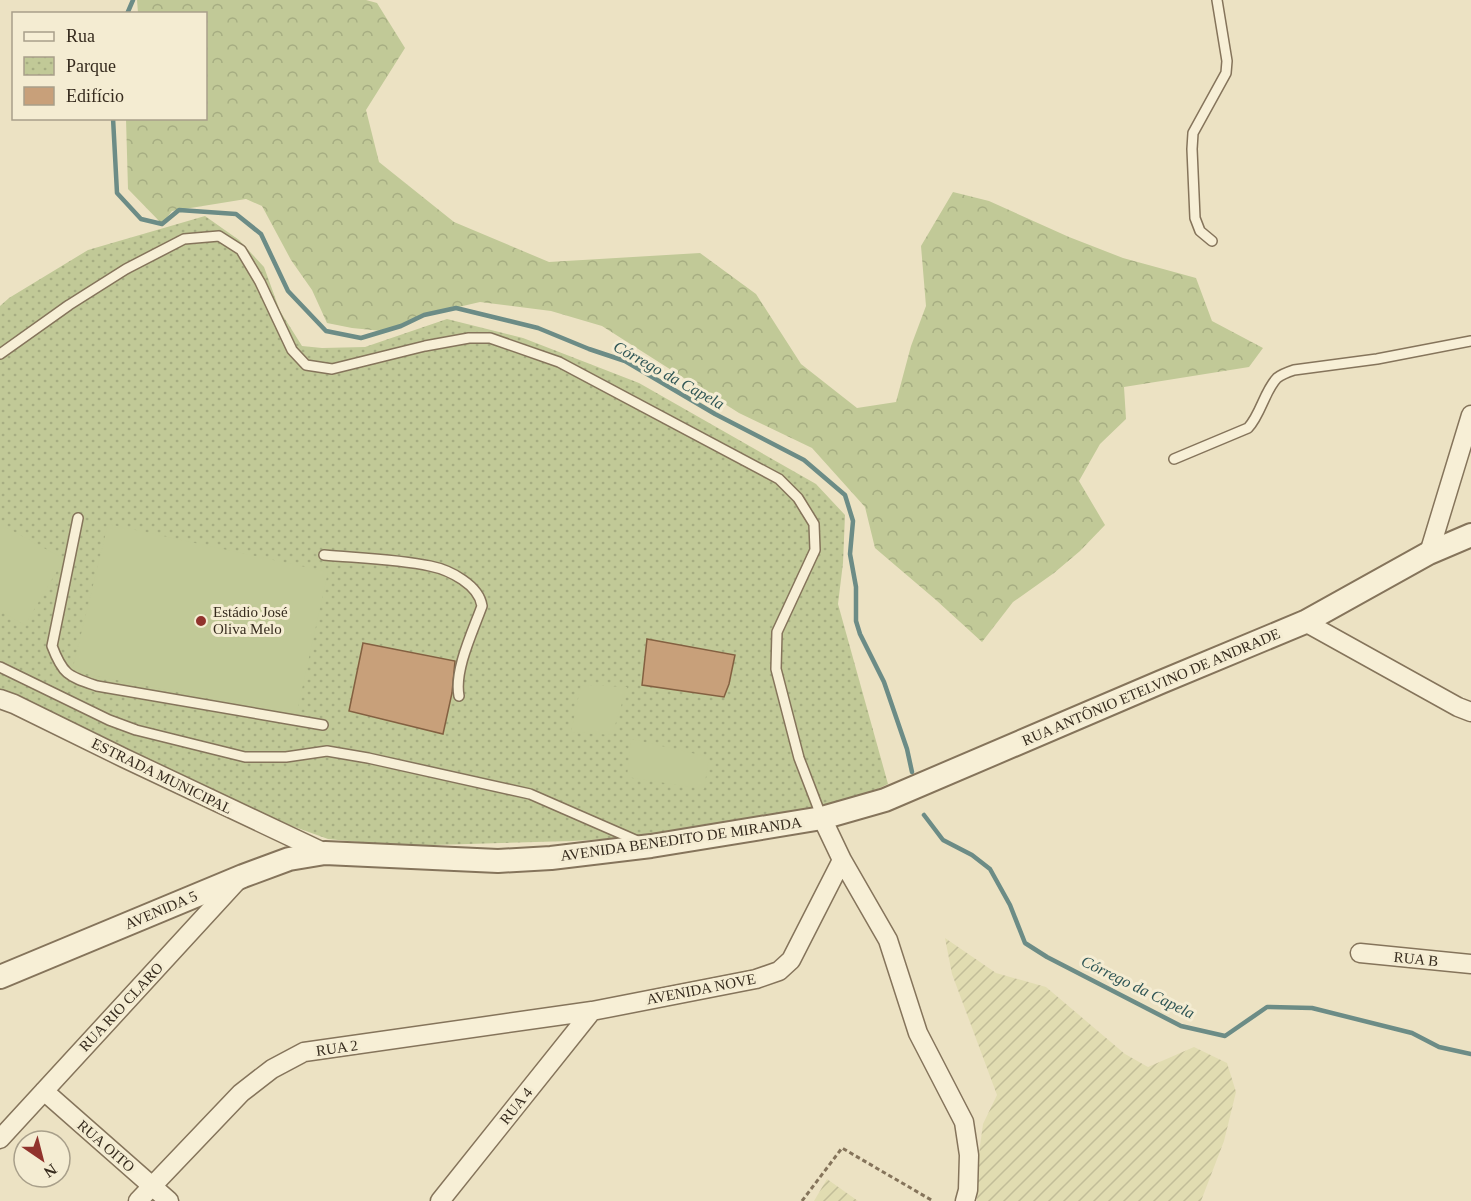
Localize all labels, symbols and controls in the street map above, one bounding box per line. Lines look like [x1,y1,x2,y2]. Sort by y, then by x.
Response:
legend [12,12,207,120]
text: Rua [66,26,95,46]
text: Parque [66,56,116,76]
text: Edifício [66,86,124,106]
water label: Córrego da Capela [610,338,727,413]
place label: Estádio José Oliva Melo [213,604,288,637]
marker: Estádio José Oliva Melo [194,614,208,628]
street label: RUA ANTÔNIO ETELVINO DE ANDRADE [1020,625,1282,749]
street label: ESTRADA MUNICIPAL [89,735,235,817]
street label: AVENIDA BENEDITO DE MIRANDA [559,814,803,864]
street label: AVENIDA 5 [123,888,199,932]
street label: RUA B [1393,949,1439,969]
water label: Córrego da Capela [1078,952,1197,1023]
street label: RUA RIO CLARO [76,959,166,1055]
street label: AVENIDA NOVE [645,971,757,1007]
street label: RUA 2 [315,1037,359,1059]
street label: RUA 4 [497,1084,536,1127]
street label: RUA OITO [74,1117,138,1175]
north arrow [12,1129,72,1189]
text: N [40,1161,60,1181]

